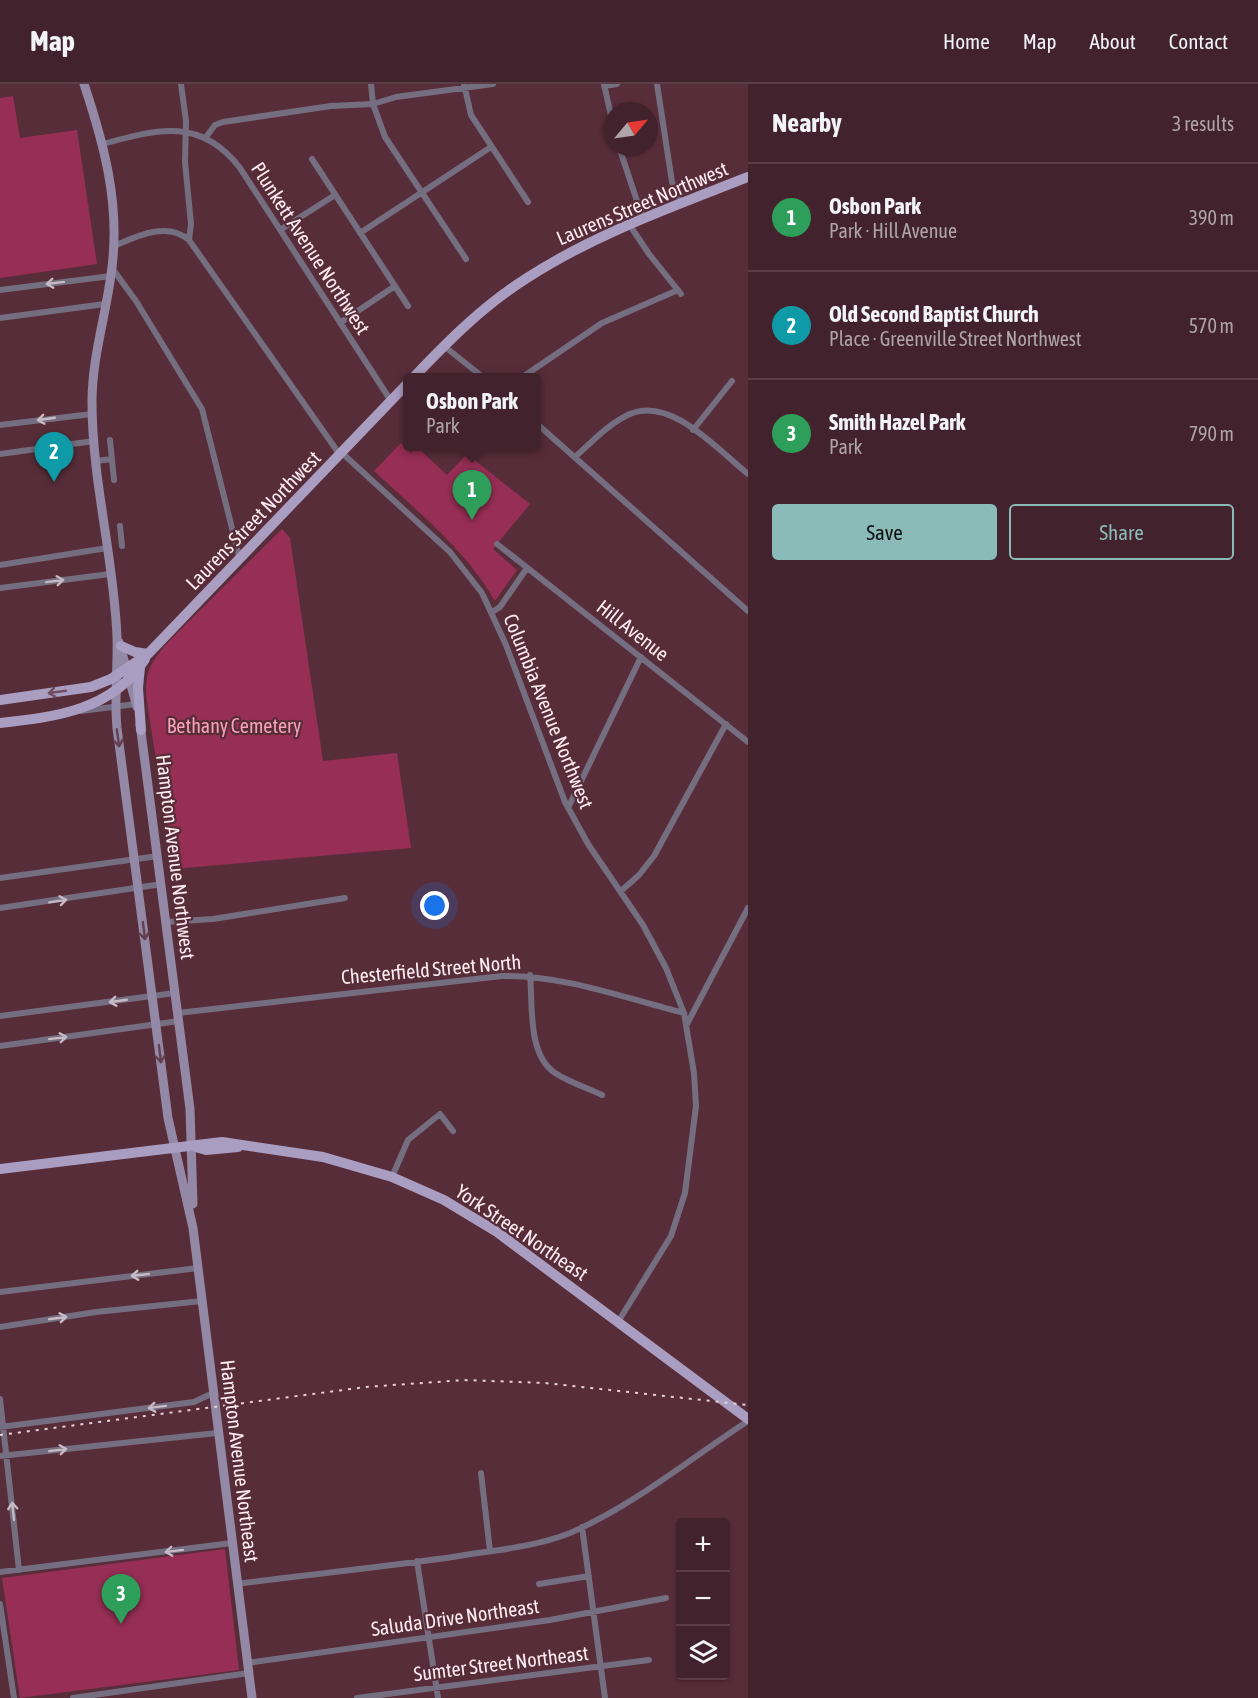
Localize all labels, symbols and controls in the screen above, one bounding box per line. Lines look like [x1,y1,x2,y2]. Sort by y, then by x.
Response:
text: Map [30,25,75,57]
text: Home [943,29,990,53]
text: Map [1023,29,1057,53]
text: About [1090,29,1136,53]
text: Contact [1169,29,1228,53]
north arrow [604,102,658,156]
text: Nearby [772,108,842,138]
text: 3 results [1172,112,1234,135]
street label: Laurens Street Northwest [553,156,731,249]
street label: Plunkett Avenue Northwest [247,158,375,338]
text: Osbon Park [829,193,921,219]
text: 1 [787,206,796,229]
text: 390 m [1189,206,1234,229]
text: Park · Hill Avenue [829,219,957,242]
one-way arrow [46,277,66,288]
text: Old Second Baptist Church [829,301,1039,327]
text: 2 [787,314,796,337]
text: 570 m [1189,314,1234,337]
text: Place · Greenville Street Northwest [829,327,1082,350]
popup [403,373,541,451]
text: Osbon Park [426,388,518,414]
text: Smith Hazel Park [829,409,965,435]
one-way arrow [37,414,57,425]
text: Park [426,414,460,437]
text: 3 [787,422,796,445]
text: 790 m [1189,422,1234,445]
pin: 2 [34,432,74,482]
text: Park [829,435,862,458]
street label: Laurens Street Northwest [181,446,325,594]
pin: 1 [452,470,492,520]
button: Save [772,504,997,560]
button: Share [1009,504,1234,560]
one-way arrow [45,575,65,586]
street label: Hill Avenue [592,595,674,665]
street label: Columbia Avenue Northwest [499,610,599,812]
one-way arrow [48,687,68,698]
park label: Bethany Cemetery [167,714,301,737]
one-way arrow [113,728,124,748]
street label: Hampton Avenue Northwest [152,753,200,961]
your location [420,891,449,920]
one-way arrow [48,895,67,906]
one-way arrow [139,921,150,941]
street label: Chesterfield Street North [340,950,522,988]
one-way arrow [108,995,128,1006]
one-way arrow [48,1033,67,1044]
one-way arrow [154,1044,165,1063]
street label: York Street Northeast [451,1179,593,1285]
one-way arrow [130,1270,150,1281]
one-way arrow [47,1312,67,1323]
street label: Hampton Avenue Northeast [216,1358,264,1564]
one-way arrow [147,1401,167,1412]
one-way arrow [48,1444,68,1455]
one-way arrow [7,1502,18,1522]
map controls [676,1518,730,1680]
button: + [676,1518,730,1572]
one-way arrow [165,1545,185,1556]
button: − [676,1572,730,1626]
pin: 3 [102,1574,140,1624]
street label: Saluda Drive Northeast [370,1594,541,1640]
button: layers [676,1626,730,1680]
street label: Sumter Street Northeast [412,1641,590,1685]

